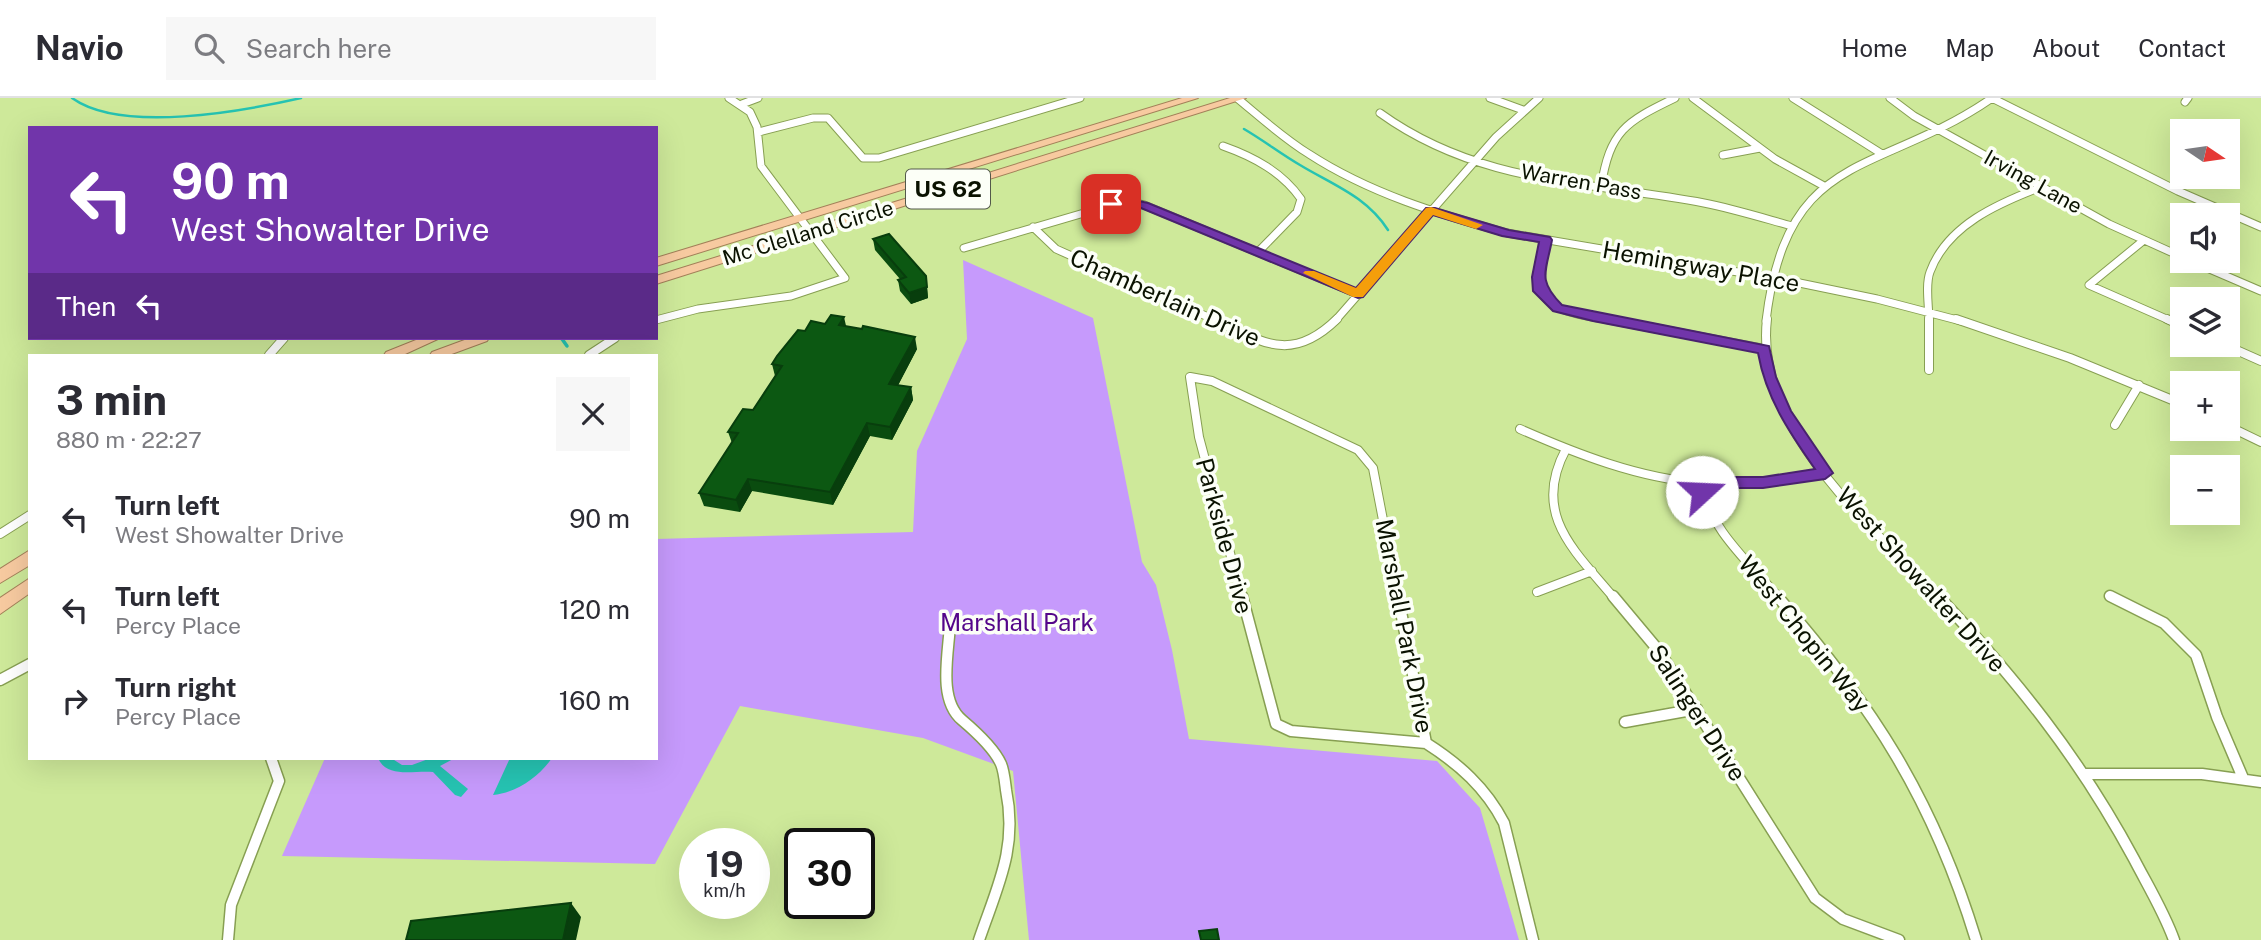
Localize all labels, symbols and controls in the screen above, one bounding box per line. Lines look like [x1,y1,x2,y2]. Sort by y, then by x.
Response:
search box [166,17,656,80]
text: Navio [35,29,124,67]
icon: search [190,29,228,67]
text: Search here [246,33,392,64]
text: Home [1841,34,1907,62]
text: Map [1945,34,1994,62]
text: About [2032,34,2100,62]
text: Contact [2138,34,2226,62]
north arrow [2170,119,2240,189]
map controls [2170,119,2240,525]
street label: Irving Lane [1980,144,2087,219]
text: 90 m [171,152,290,210]
icon: left [56,154,147,245]
street label: Warren Pass [1519,159,1643,204]
road number: US 62 [906,170,990,208]
pin [1081,174,1141,234]
icon: arrive [1092,185,1130,223]
street label: Mc Clelland Circle [719,195,896,270]
button: sound [2170,203,2240,273]
text: West Showalter Drive [171,211,490,248]
street label: Hemingway Place [1600,235,1802,297]
street label: Chamberlain Drive [1066,243,1265,352]
icon: left [130,287,168,325]
button: layers [2170,287,2240,357]
text: Then [56,291,116,322]
button: + [2170,371,2240,441]
text: 3 min [56,375,167,424]
button: close [556,377,630,451]
text: 880 m · 22:27 [56,426,202,453]
street label: Parkside Drive [1191,455,1259,617]
position arrow [1665,455,1739,529]
button: − [2170,455,2240,525]
street label: West Showalter Drive [1831,481,2012,678]
text: Turn left [115,490,220,521]
icon: left [56,500,94,538]
text: 90 m [569,503,630,534]
street label: Marshall Park Drive [1370,516,1439,735]
text: West Showalter Drive [115,521,344,548]
street label: West Chopin Way [1733,549,1877,717]
text: Turn left [115,581,220,612]
icon: left [56,591,94,629]
text: 120 m [559,594,630,625]
park label: Marshall Park [940,608,1094,636]
text: Percy Place [115,612,241,639]
street label: Salinger Drive [1643,639,1752,786]
text: Turn right [115,672,237,703]
icon: right [56,682,94,720]
text: 160 m [559,685,630,716]
text: Percy Place [115,703,241,730]
speed limit sign: 30 [784,828,875,919]
text: 19 [705,844,744,885]
text: km/h [703,880,746,901]

